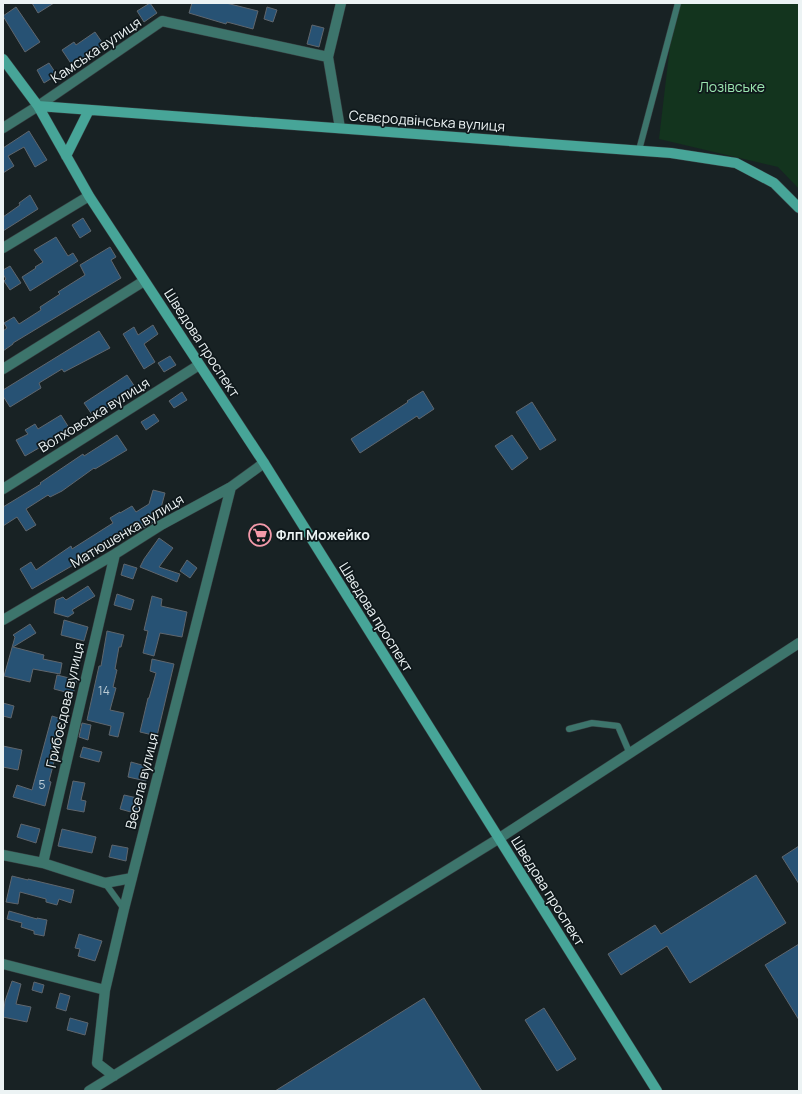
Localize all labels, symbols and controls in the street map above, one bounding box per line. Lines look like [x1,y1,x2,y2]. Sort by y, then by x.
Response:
street label: Камська вулиця [47,12,145,87]
park label: Лозівське [699,77,765,96]
street label: Сєвєродвінська вулиця [348,106,506,135]
street label: Шведова проспект [160,285,245,401]
street label: Волховська вулиця [35,373,153,456]
street label: Матюшенка вулиця [66,489,187,572]
supermarket icon: Флп Можейко [247,522,273,548]
place label: Флп Можейко [276,525,370,544]
street label: Шведова проспект [335,558,418,675]
street label: Грибоєдова вулиця [41,640,88,770]
house number: 14 [98,682,110,699]
street label: Весела вулиця [120,731,163,831]
house number: 5 [39,776,46,793]
street label: Шведова проспект [507,832,590,949]

